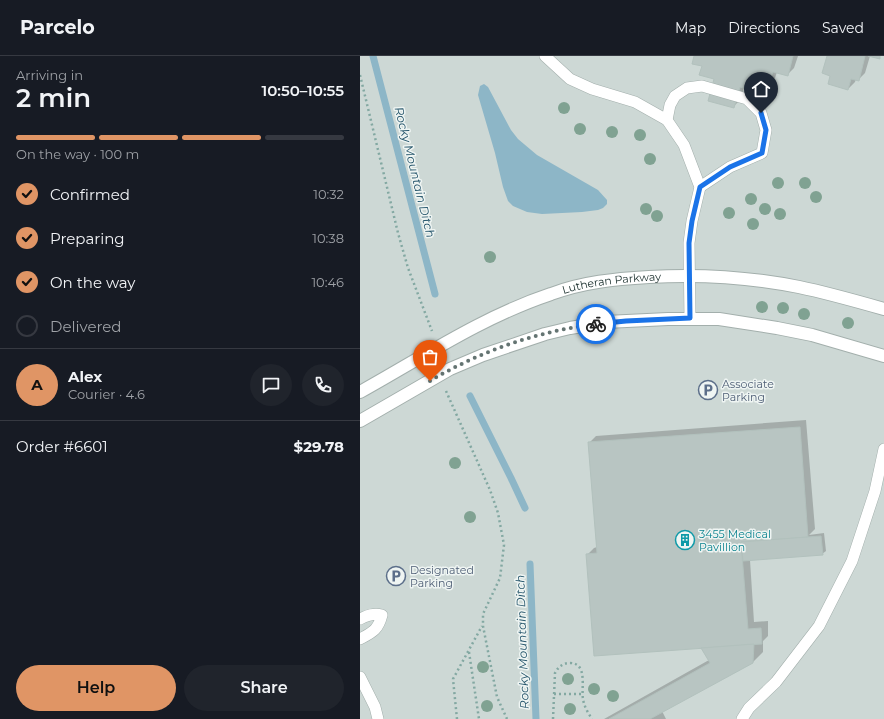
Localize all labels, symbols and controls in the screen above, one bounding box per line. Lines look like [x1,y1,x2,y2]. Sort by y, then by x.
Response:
text: Parcelo [20,16,95,39]
text: Map [675,19,706,37]
text: Directions [728,19,800,37]
text: Saved [822,19,864,37]
text: Arriving in [16,67,83,83]
pin [744,72,778,113]
icon: home [750,78,772,100]
text: 10:50–10:55 [261,81,344,100]
text: 2 min [16,82,91,114]
water label: Rocky Mountain Ditch [391,105,439,239]
text: On the way · 100 m [16,146,139,162]
icon: check [16,183,38,205]
text: Confirmed [50,185,130,204]
text: 10:32 [313,186,344,202]
icon: check [16,227,38,249]
text: Preparing [50,229,125,248]
text: 10:38 [312,230,344,246]
street label: Lutheran Parkway [560,269,661,297]
icon: check [16,271,38,293]
text: On the way [50,273,135,292]
text: 10:46 [311,274,344,290]
courier [576,304,616,344]
icon: bike [585,313,607,335]
text: Delivered [50,317,122,336]
pin [413,340,447,381]
icon: bag [419,346,441,368]
button: chat [250,364,292,406]
button: phone [302,364,344,406]
text: Alex [68,367,102,386]
text: A [31,375,43,394]
place label: Associate Parking [722,377,774,404]
parking icon: Associate Parking [697,379,719,401]
text: Courier · 4.6 [68,386,145,402]
text: Order #6601 [16,437,108,456]
text: $29.78 [294,437,344,456]
place label: 3455 Medical Pavillion [699,527,771,554]
building icon: 3455 Medical Pavillion [674,529,696,551]
place label: Designated Parking [410,563,474,590]
parking icon: Designated Parking [385,565,407,587]
water label: Rocky Mountain Ditch [512,575,532,709]
button: Help [16,665,176,711]
button: Share [184,665,344,711]

